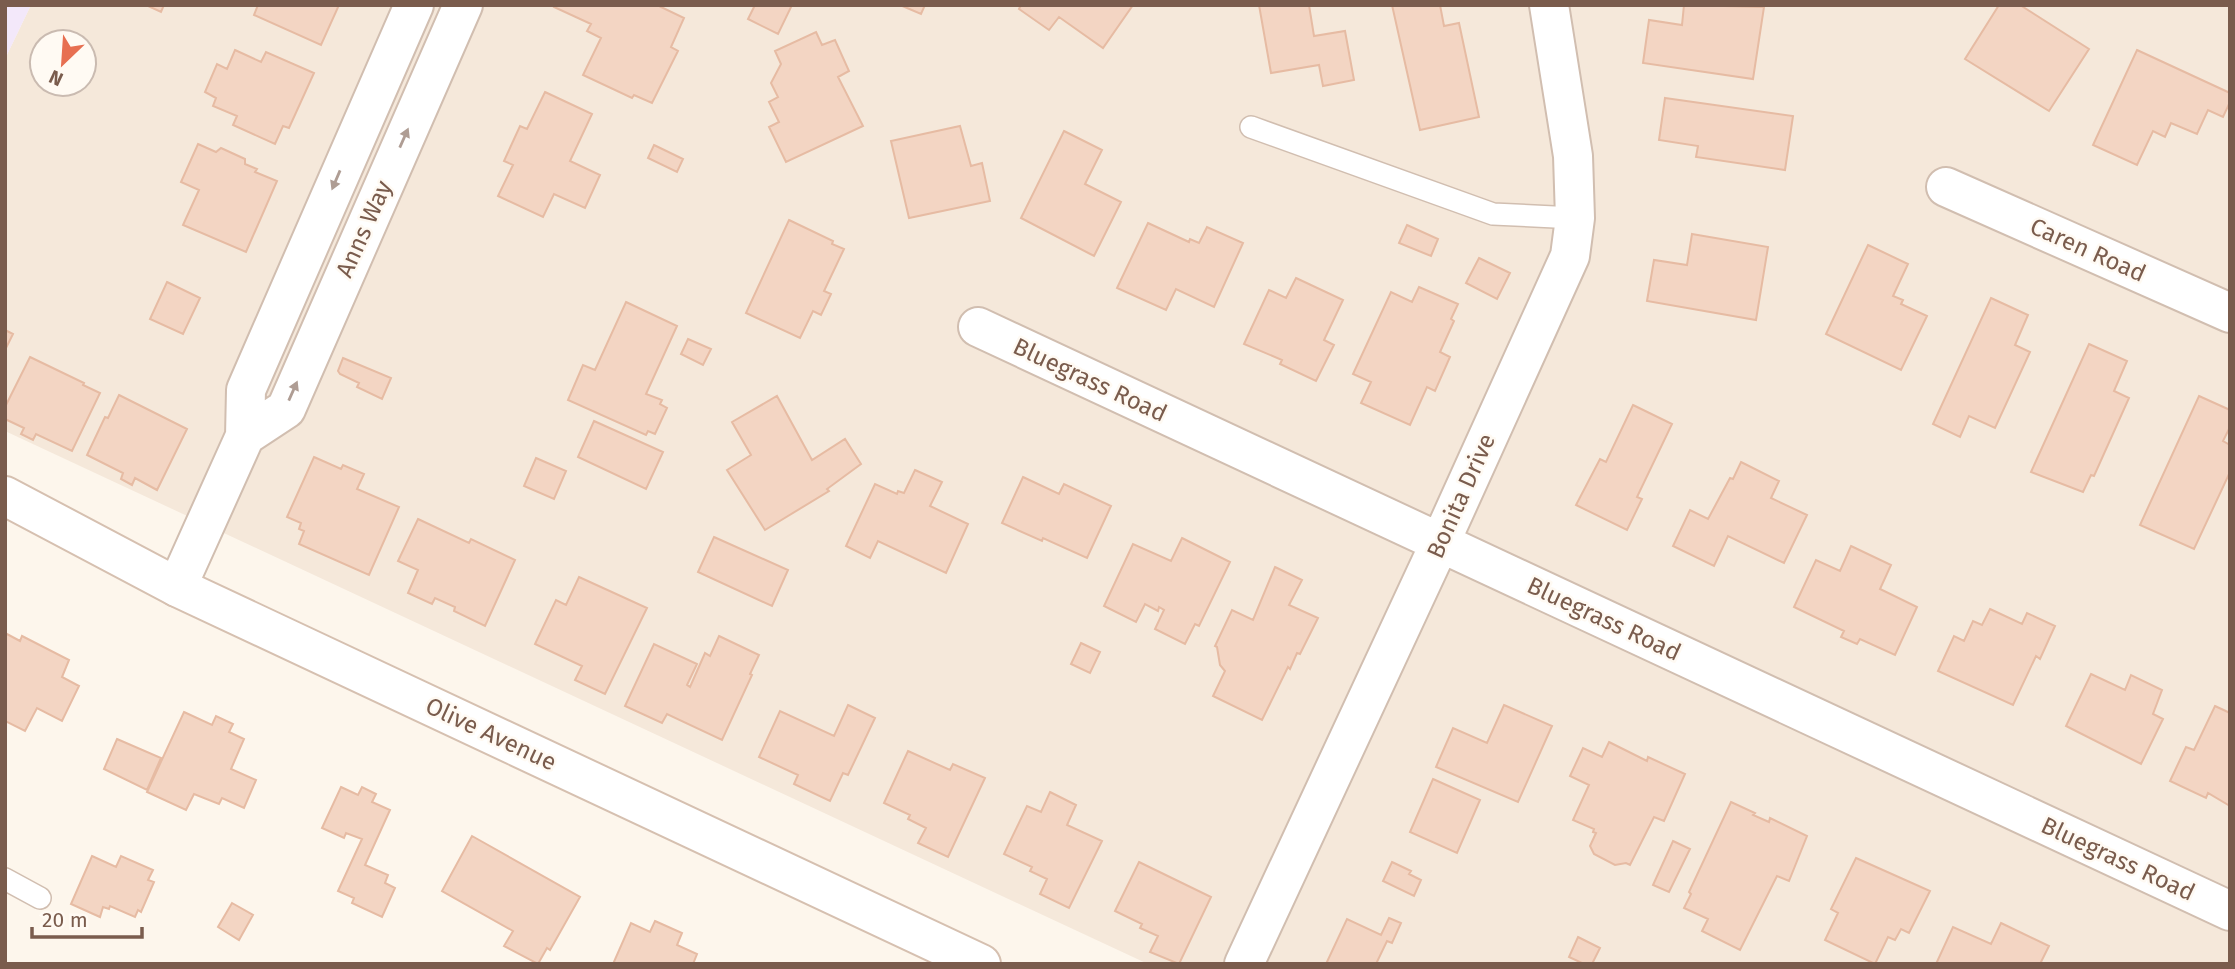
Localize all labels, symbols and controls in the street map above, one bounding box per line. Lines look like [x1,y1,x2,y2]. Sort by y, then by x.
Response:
north arrow [28,28,98,98]
text: N [45,65,67,91]
one-way arrow [399,127,410,148]
one-way arrow [331,169,342,190]
street label: Anns Way [330,176,398,282]
street label: Caren Road [2026,212,2150,288]
street label: Bluegrass Road [1009,332,1171,428]
one-way arrow [287,381,299,401]
street label: Bonita Drive [1421,429,1501,563]
street label: Bluegrass Road [1523,571,1685,667]
street label: Olive Avenue [421,691,561,777]
street label: Bluegrass Road [2037,811,2199,907]
scale bar [32,895,142,939]
text: 20 m [42,907,88,933]

